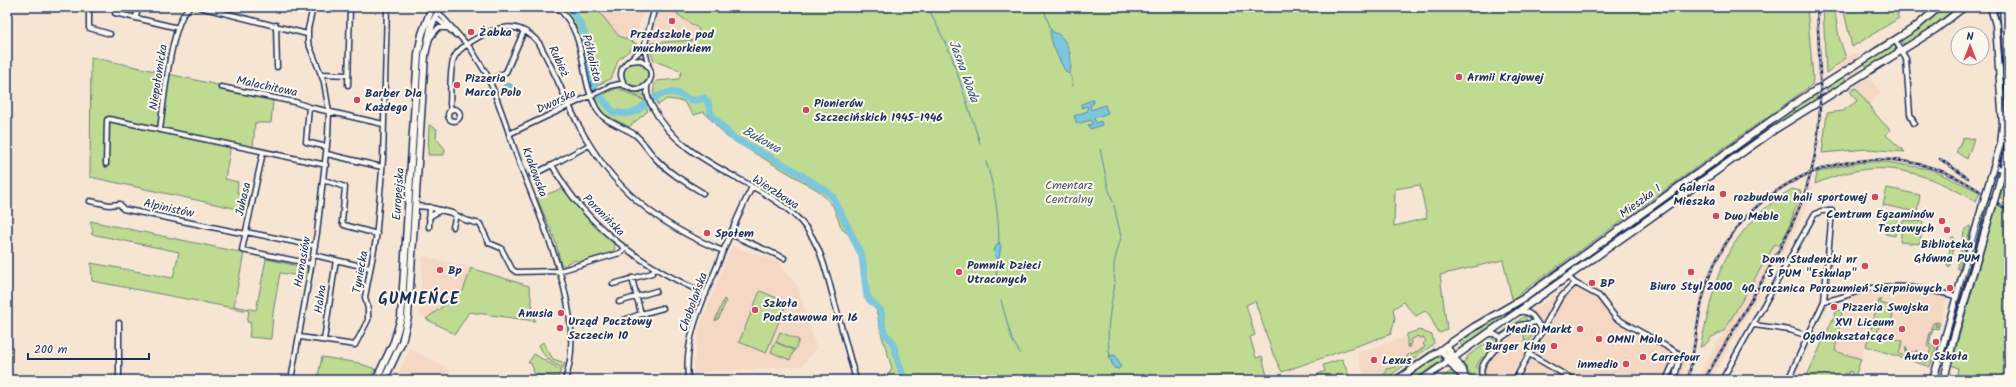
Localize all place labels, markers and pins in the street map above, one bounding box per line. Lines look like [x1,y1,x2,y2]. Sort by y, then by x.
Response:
marker: Przedszkole pod muchomorkiem [667,16,677,26]
place label: Żabka [479,23,512,42]
place label: Przedszkole pod muchomorkiem [630,25,714,58]
marker: Żabka [466,27,476,37]
place label: Armii Krajowej [1467,68,1544,87]
place label: Pizzeria Marco Polo [465,69,522,102]
marker: Armii Krajowej [1454,72,1464,82]
marker: Pizzeria Marco Polo [452,80,462,90]
place label: Barber Dla Każdego [365,84,422,117]
place label: Pionierów Szczecińskich 1945-1946 [814,94,943,127]
marker: Barber Dla Każdego [352,95,362,105]
marker: Pionierów Szczecińskich 1945-1946 [801,105,811,115]
place label: Galeria Mieszka [1674,178,1715,211]
place label: rozbudowa hali sportowej [1734,188,1868,207]
marker: Galeria Mieszka [1718,189,1728,199]
marker: rozbudowa hali sportowej [1870,192,1880,202]
place label: Centrum Egzaminów Testowych [1826,205,1934,238]
place label: Duo Meble [1724,207,1779,226]
marker: Duo Meble [1711,211,1721,221]
marker: Centrum Egzaminów Testowych [1937,216,1947,226]
place label: Społem [715,224,754,243]
marker: Biblioteka Główna PUM [1942,225,1952,235]
marker: Społem [702,228,712,238]
place label: Biblioteka Główna PUM [1914,235,1981,268]
place label: Dom Studencki nr 5 PUM "Eskulap" [1762,250,1858,283]
place label: Pomnik Dzieci Utraconych [967,256,1042,289]
place label: Bp [448,261,462,280]
marker: Dom Studencki nr 5 PUM "Eskulap" [1860,261,1870,271]
marker: Bp [435,265,445,275]
marker: Pomnik Dzieci Utraconych [954,267,964,277]
marker: Biuro Styl 2000 [1686,267,1696,277]
place label: BP [1600,274,1614,293]
place label: Biuro Styl 2000 [1650,277,1733,296]
marker: BP [1587,278,1597,288]
place label: 40. rocznica Porozumień Sierpniowych [1741,279,1942,298]
marker: 40. rocznica Porozumień Sierpniowych [1945,283,1955,293]
place label: Szkoła Podstawowa nr 16 [763,294,858,327]
place label: Pizzeria Swojska [1842,298,1929,317]
marker: Pizzeria Swojska [1829,302,1839,312]
place label: Anusia [518,304,553,323]
marker: Szkoła Podstawowa nr 16 [750,305,760,315]
marker: Anusia [556,308,566,318]
place label: Urząd Pocztowy Szczecin 10 [568,312,653,345]
place label: XVI Liceum Ogólnokształcące [1803,313,1894,346]
place label: Media Markt [1506,320,1573,339]
marker: Urząd Pocztowy Szczecin 10 [555,323,565,333]
marker: Media Markt [1575,324,1585,334]
marker: XVI Liceum Ogólnokształcące [1897,324,1907,334]
place label: OMNI Molo [1607,330,1663,349]
marker: OMNI Molo [1594,334,1604,344]
place label: Burger King [1485,337,1546,356]
marker: Auto Szkoła [1931,337,1941,347]
marker: Burger King [1549,341,1559,351]
place label: Auto Szkoła [1904,347,1968,366]
place label: Carrefour [1651,348,1701,367]
place label: Lexus [1382,351,1412,370]
marker: Carrefour [1638,352,1648,362]
marker: Lexus [1369,355,1379,365]
place label: inmedio [1577,355,1619,374]
marker: inmedio [1621,359,1631,369]

